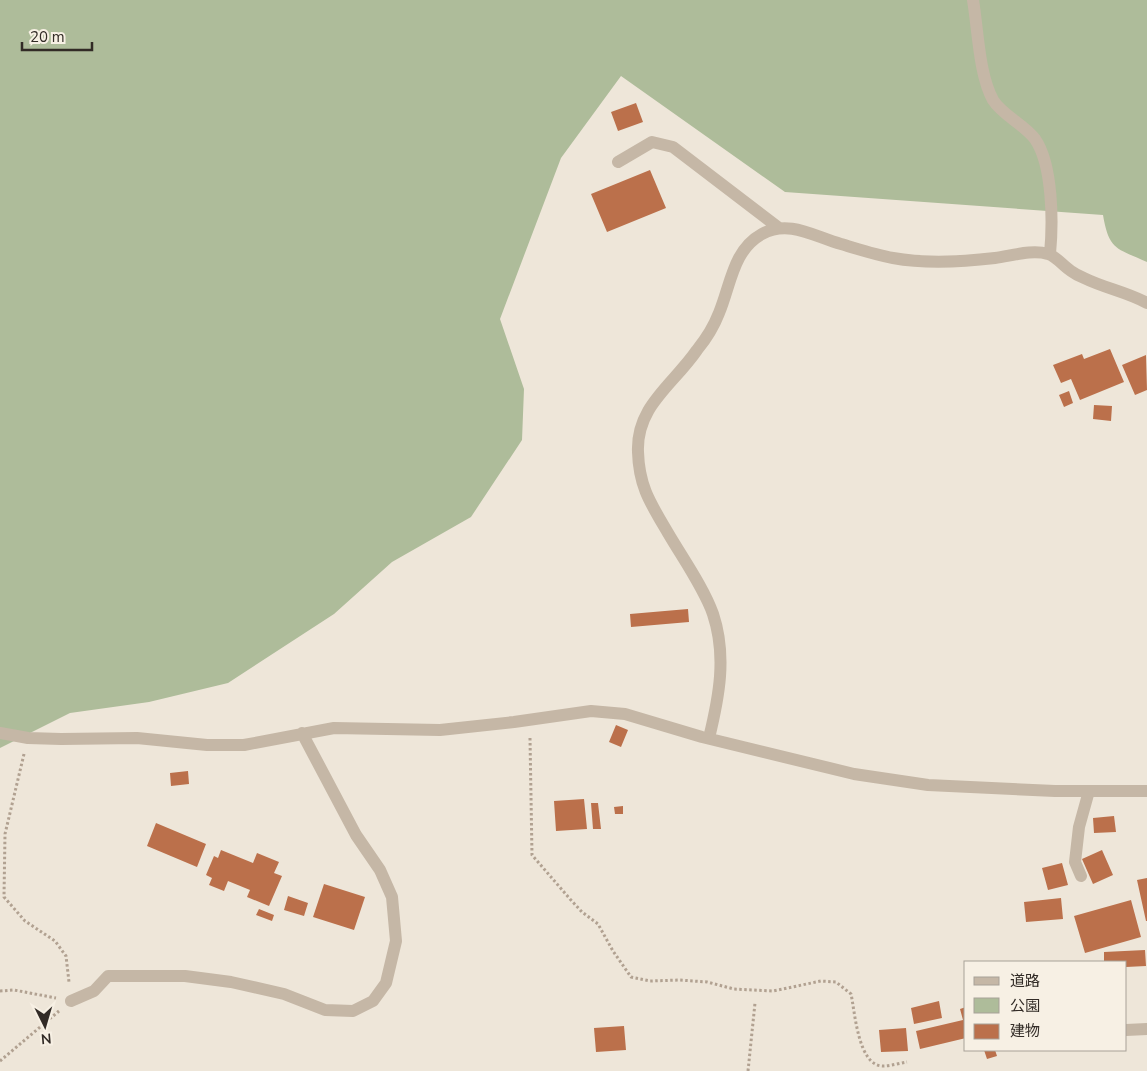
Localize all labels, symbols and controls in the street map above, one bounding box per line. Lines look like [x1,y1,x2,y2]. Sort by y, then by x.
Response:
scale bar [22,20,92,52]
text: 20 m [30,27,65,47]
legend [964,961,1127,1051]
text: 道路 [1010,971,1040,991]
text: 公園 [1010,996,1040,1016]
north arrow [20,1001,70,1051]
text: 建物 [1010,1021,1040,1041]
text: N [40,1029,52,1048]

